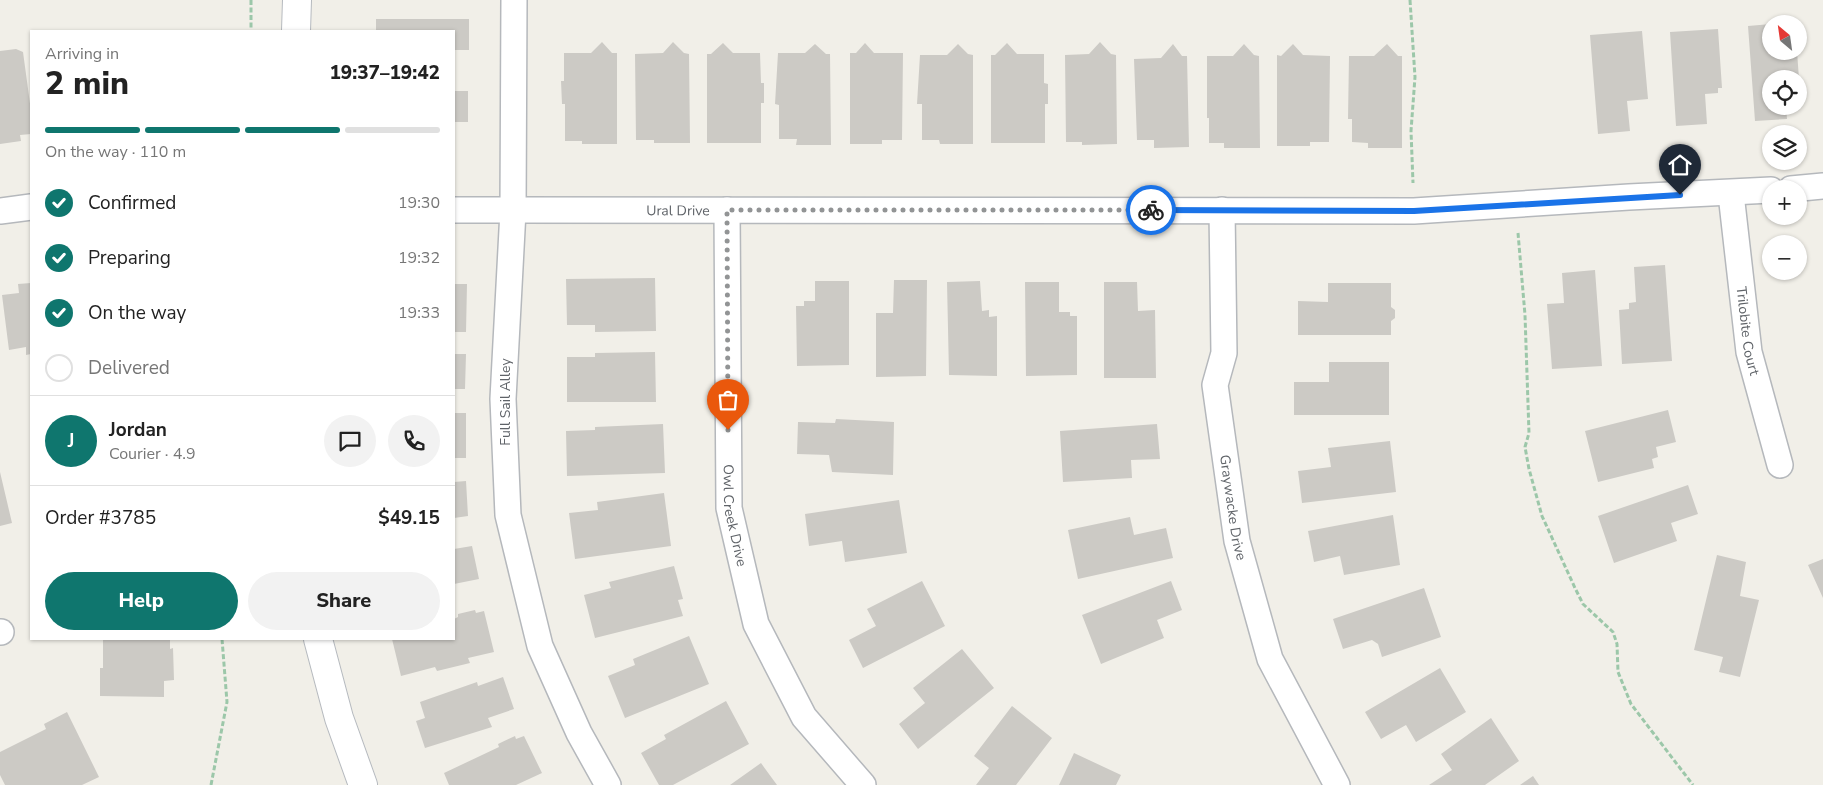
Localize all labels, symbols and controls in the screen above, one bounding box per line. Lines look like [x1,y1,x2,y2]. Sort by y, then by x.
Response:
north arrow [1762,15,1808,60]
map controls [1762,15,1807,280]
text: Arriving in [45,43,119,65]
text: 19:37–19:42 [329,60,440,86]
text: 2 min [45,62,129,105]
button: locate [1762,70,1807,115]
button: layers [1762,125,1807,170]
text: On the way · 110 m [45,141,186,163]
pin [1659,144,1701,195]
icon: home [1666,151,1694,179]
button: + [1762,180,1807,225]
courier [1126,185,1176,235]
icon: check [45,189,73,217]
text: Confirmed [88,190,176,216]
text: 19:30 [398,192,440,214]
icon: bike [1137,196,1165,224]
street label: Ural Drive [646,201,710,220]
button: − [1762,235,1807,280]
icon: check [45,244,73,272]
text: Preparing [88,245,171,271]
text: 19:32 [398,247,440,269]
street label: Trilobite Court [1732,286,1764,378]
icon: check [45,299,73,327]
text: On the way [88,300,186,326]
text: 19:33 [398,302,440,324]
text: Delivered [88,355,170,381]
street label: Full Sail Alley [496,358,515,446]
pin [707,379,749,430]
icon: bag [714,386,742,414]
button: chat [324,415,376,467]
button: phone [388,415,440,467]
text: Jordan [109,417,167,443]
text: J [68,428,74,454]
text: Courier · 4.9 [109,443,195,465]
street label: Graywacke Drive [1215,453,1251,562]
street label: Owl Creek Drive [719,464,751,568]
text: Order #3785 [45,505,156,531]
text: $49.15 [378,505,440,531]
button: Help [45,572,238,630]
button: Share [248,572,440,630]

